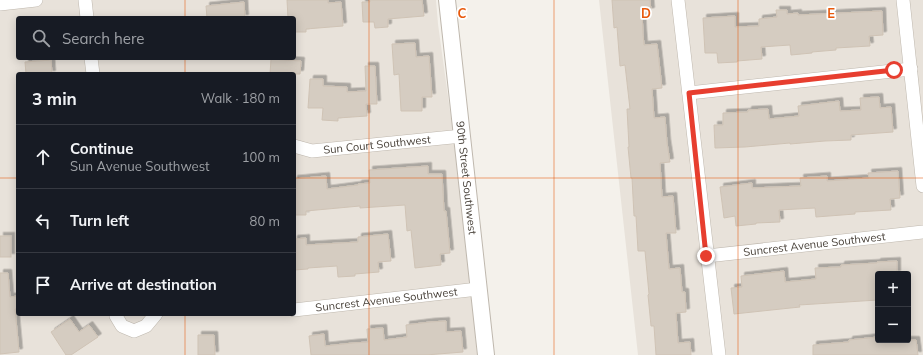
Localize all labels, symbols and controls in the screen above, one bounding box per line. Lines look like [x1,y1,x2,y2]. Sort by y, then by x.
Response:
text: C [458,5,467,21]
text: D [641,5,651,21]
text: E [827,5,835,21]
search box [16,16,296,60]
icon: search [30,27,52,49]
text: Search here [62,29,144,48]
route start [885,61,903,79]
text: 3 min [32,88,77,109]
text: Walk · 180 m [201,90,280,106]
street label: 90th Street Southwest [453,120,480,236]
street label: Sun Court Southwest [323,132,431,157]
text: Continue [70,139,133,158]
icon: ahead [32,146,54,168]
text: 100 m [242,149,280,165]
text: Sun Avenue Southwest [70,158,210,174]
icon: left [32,210,54,232]
text: Turn left [70,211,129,230]
text: 80 m [250,213,280,229]
street label: Suncrest Avenue Southwest [743,229,886,259]
route end [697,247,715,265]
map controls [875,271,911,343]
button: + [875,271,911,307]
icon: arrive [32,274,54,296]
text: Arrive at destination [70,275,217,294]
street label: Suncrest Avenue Southwest [315,284,458,315]
button: − [875,307,911,343]

